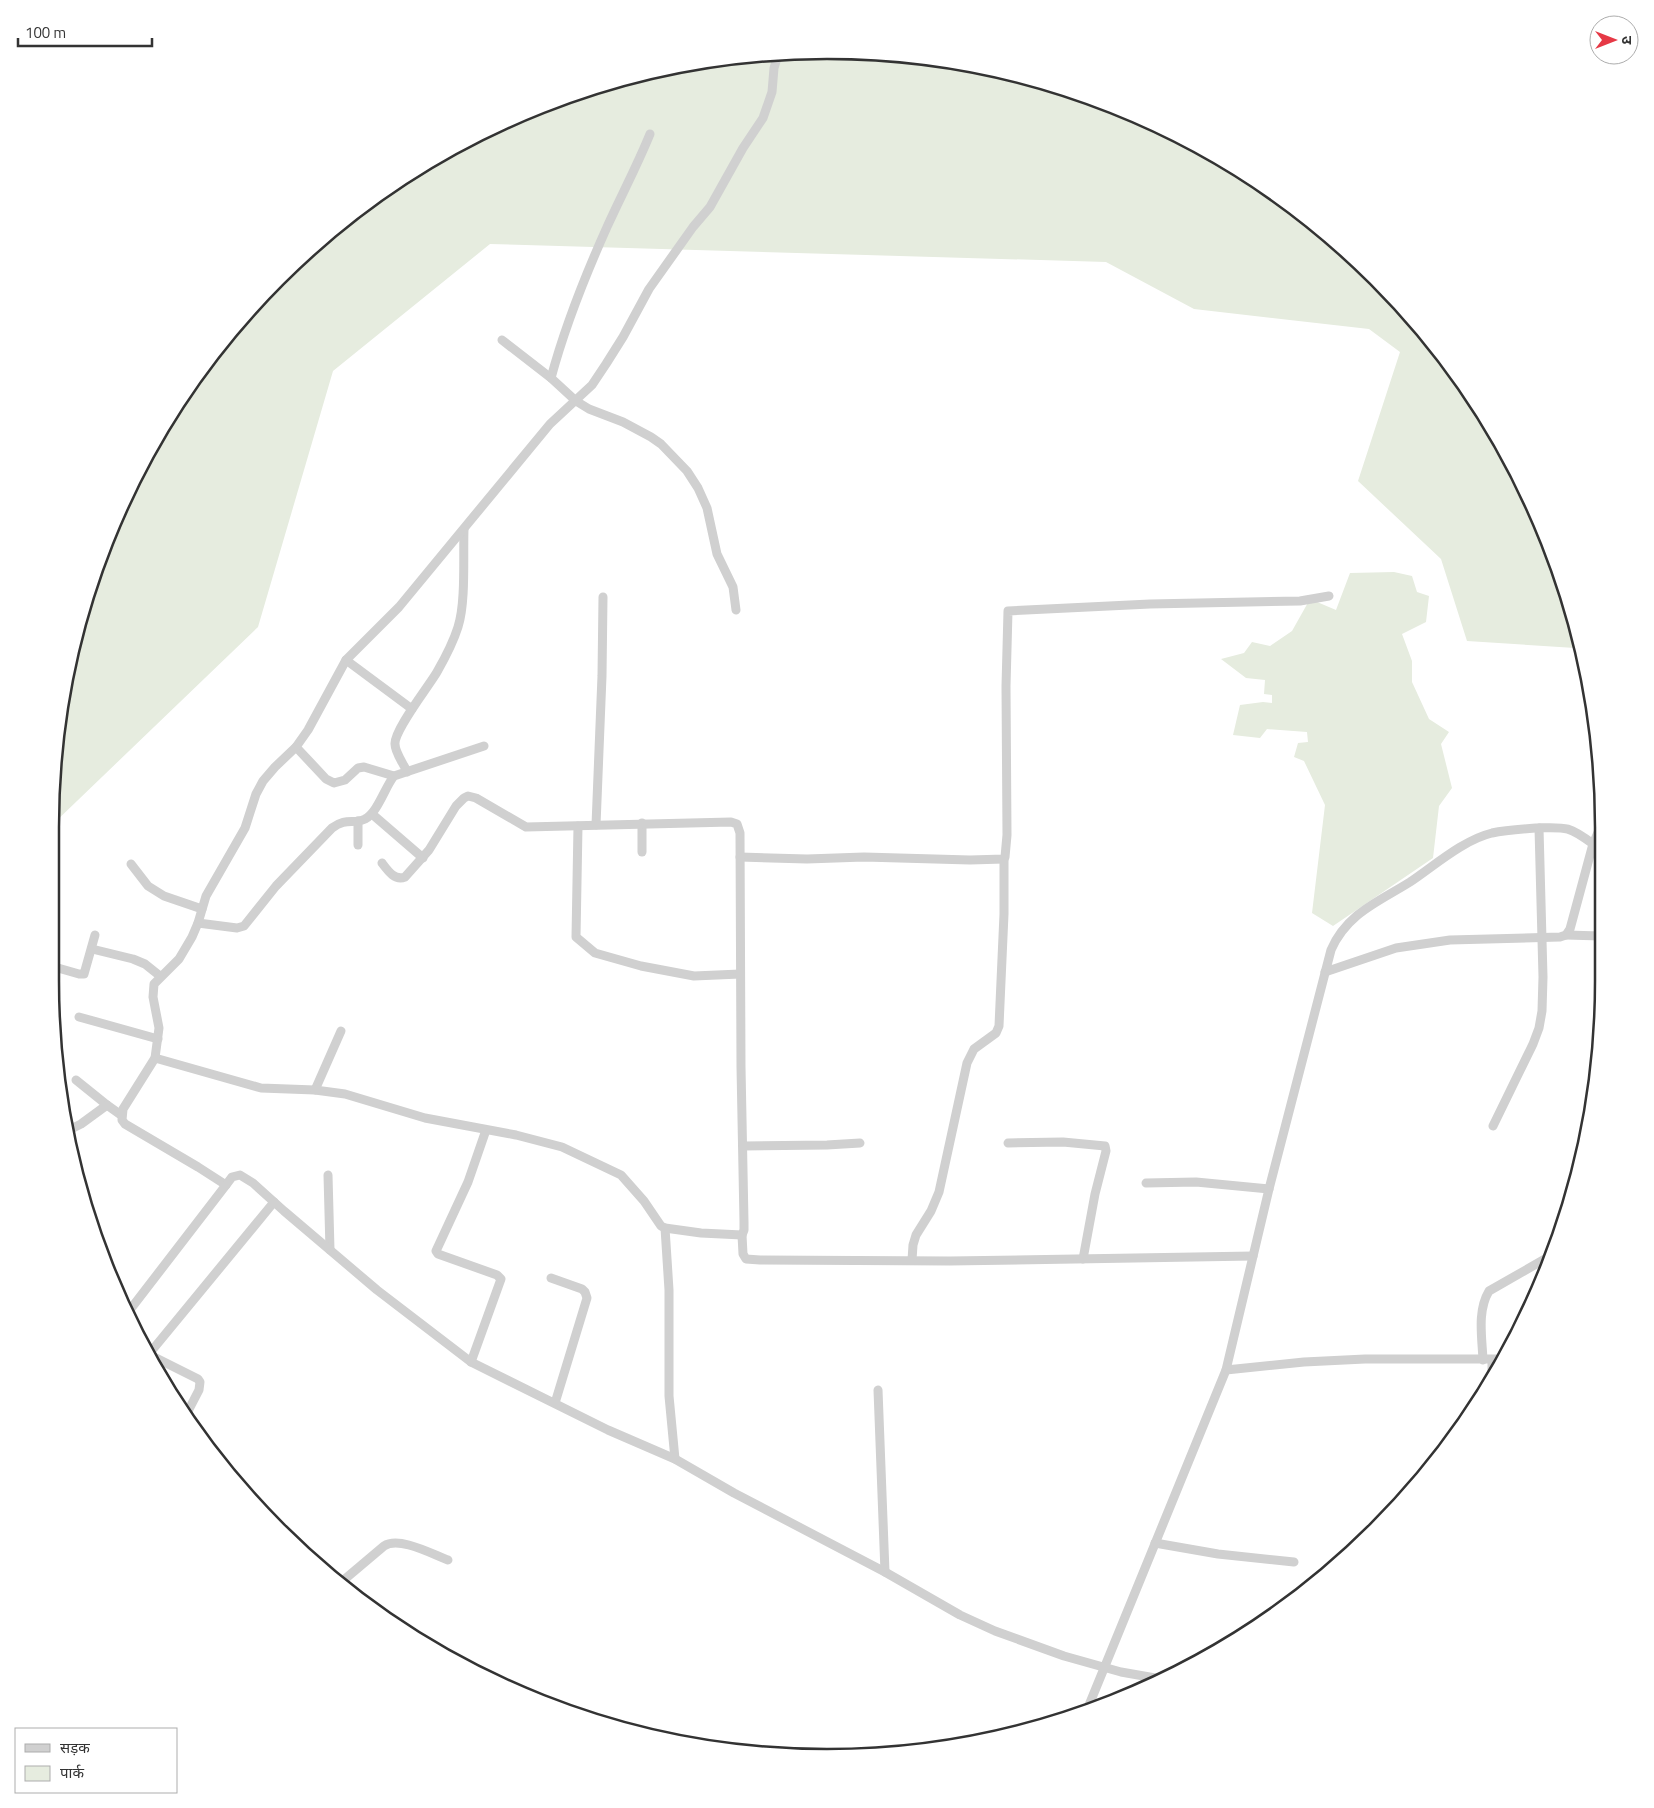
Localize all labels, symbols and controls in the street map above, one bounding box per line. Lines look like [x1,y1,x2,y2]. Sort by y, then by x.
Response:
scale bar [18,15,151,47]
north arrow [1589,15,1639,65]
text: 100 m [25,21,66,44]
text: उ [1617,36,1638,45]
legend [15,1728,178,1793]
text: सड़क [60,1736,90,1759]
text: पार्क [60,1761,84,1784]

